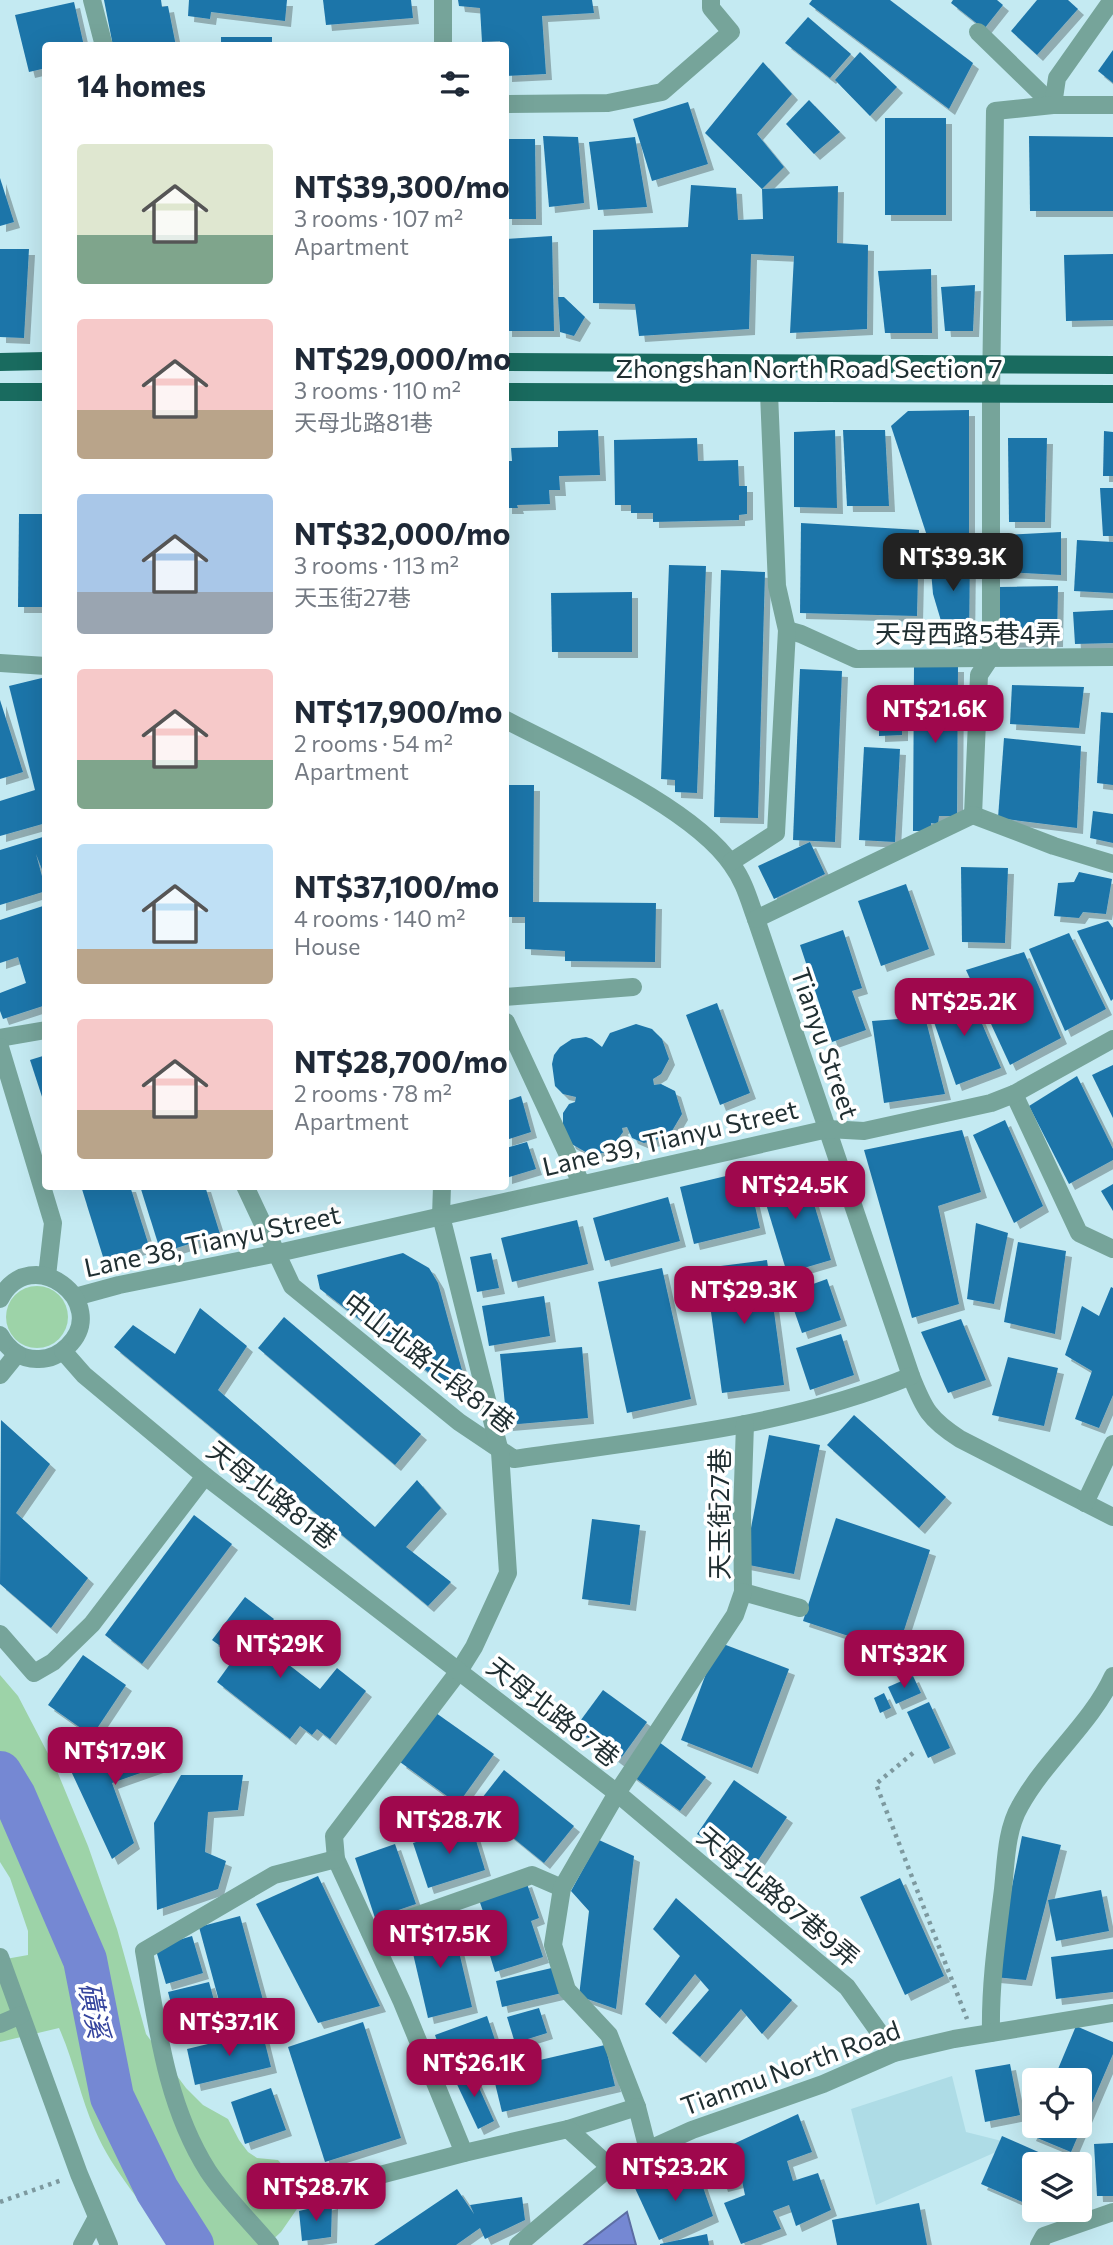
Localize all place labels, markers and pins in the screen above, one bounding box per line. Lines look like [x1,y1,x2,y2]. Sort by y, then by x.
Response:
pin: NT$39.3K [881,534,1025,593]
pin: NT$21.6K [863,686,1007,745]
pin: NT$25.2K [892,978,1036,1038]
pin: NT$24.5K [723,1162,867,1221]
pin: NT$29.3K [672,1266,816,1326]
pin: NT$29K [223,1620,337,1680]
pin: NT$32K [847,1630,961,1690]
pin: NT$17.9K [43,1728,187,1787]
pin: NT$28.7K [377,1797,521,1856]
pin: NT$17.5K [368,1910,512,1970]
pin: NT$37.1K [157,1998,301,2058]
pin: NT$26.1K [402,2039,546,2099]
pin: NT$23.2K [603,2144,747,2203]
pin: NT$28.7K [244,2164,388,2223]

